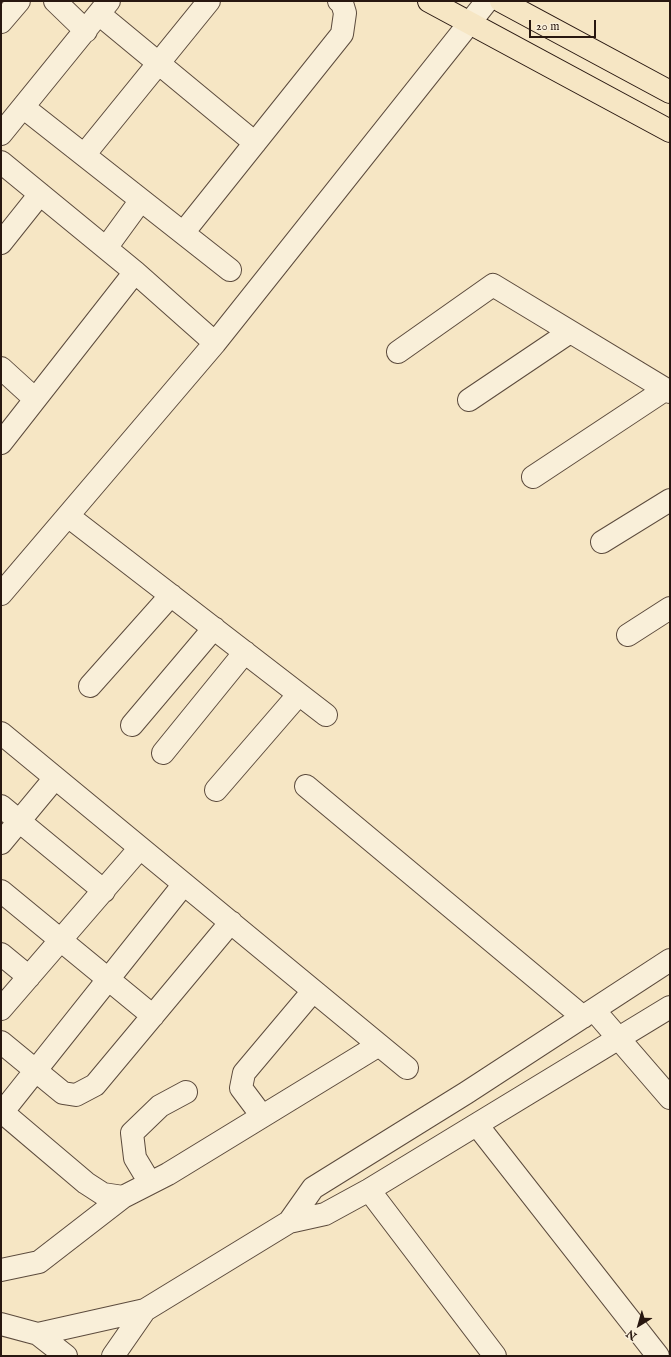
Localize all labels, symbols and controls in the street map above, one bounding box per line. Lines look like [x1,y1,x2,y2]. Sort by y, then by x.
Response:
scale bar [531,12,598,38]
text: 20 m [536,19,559,34]
north arrow [619,1305,659,1345]
text: N [624,1326,640,1343]

